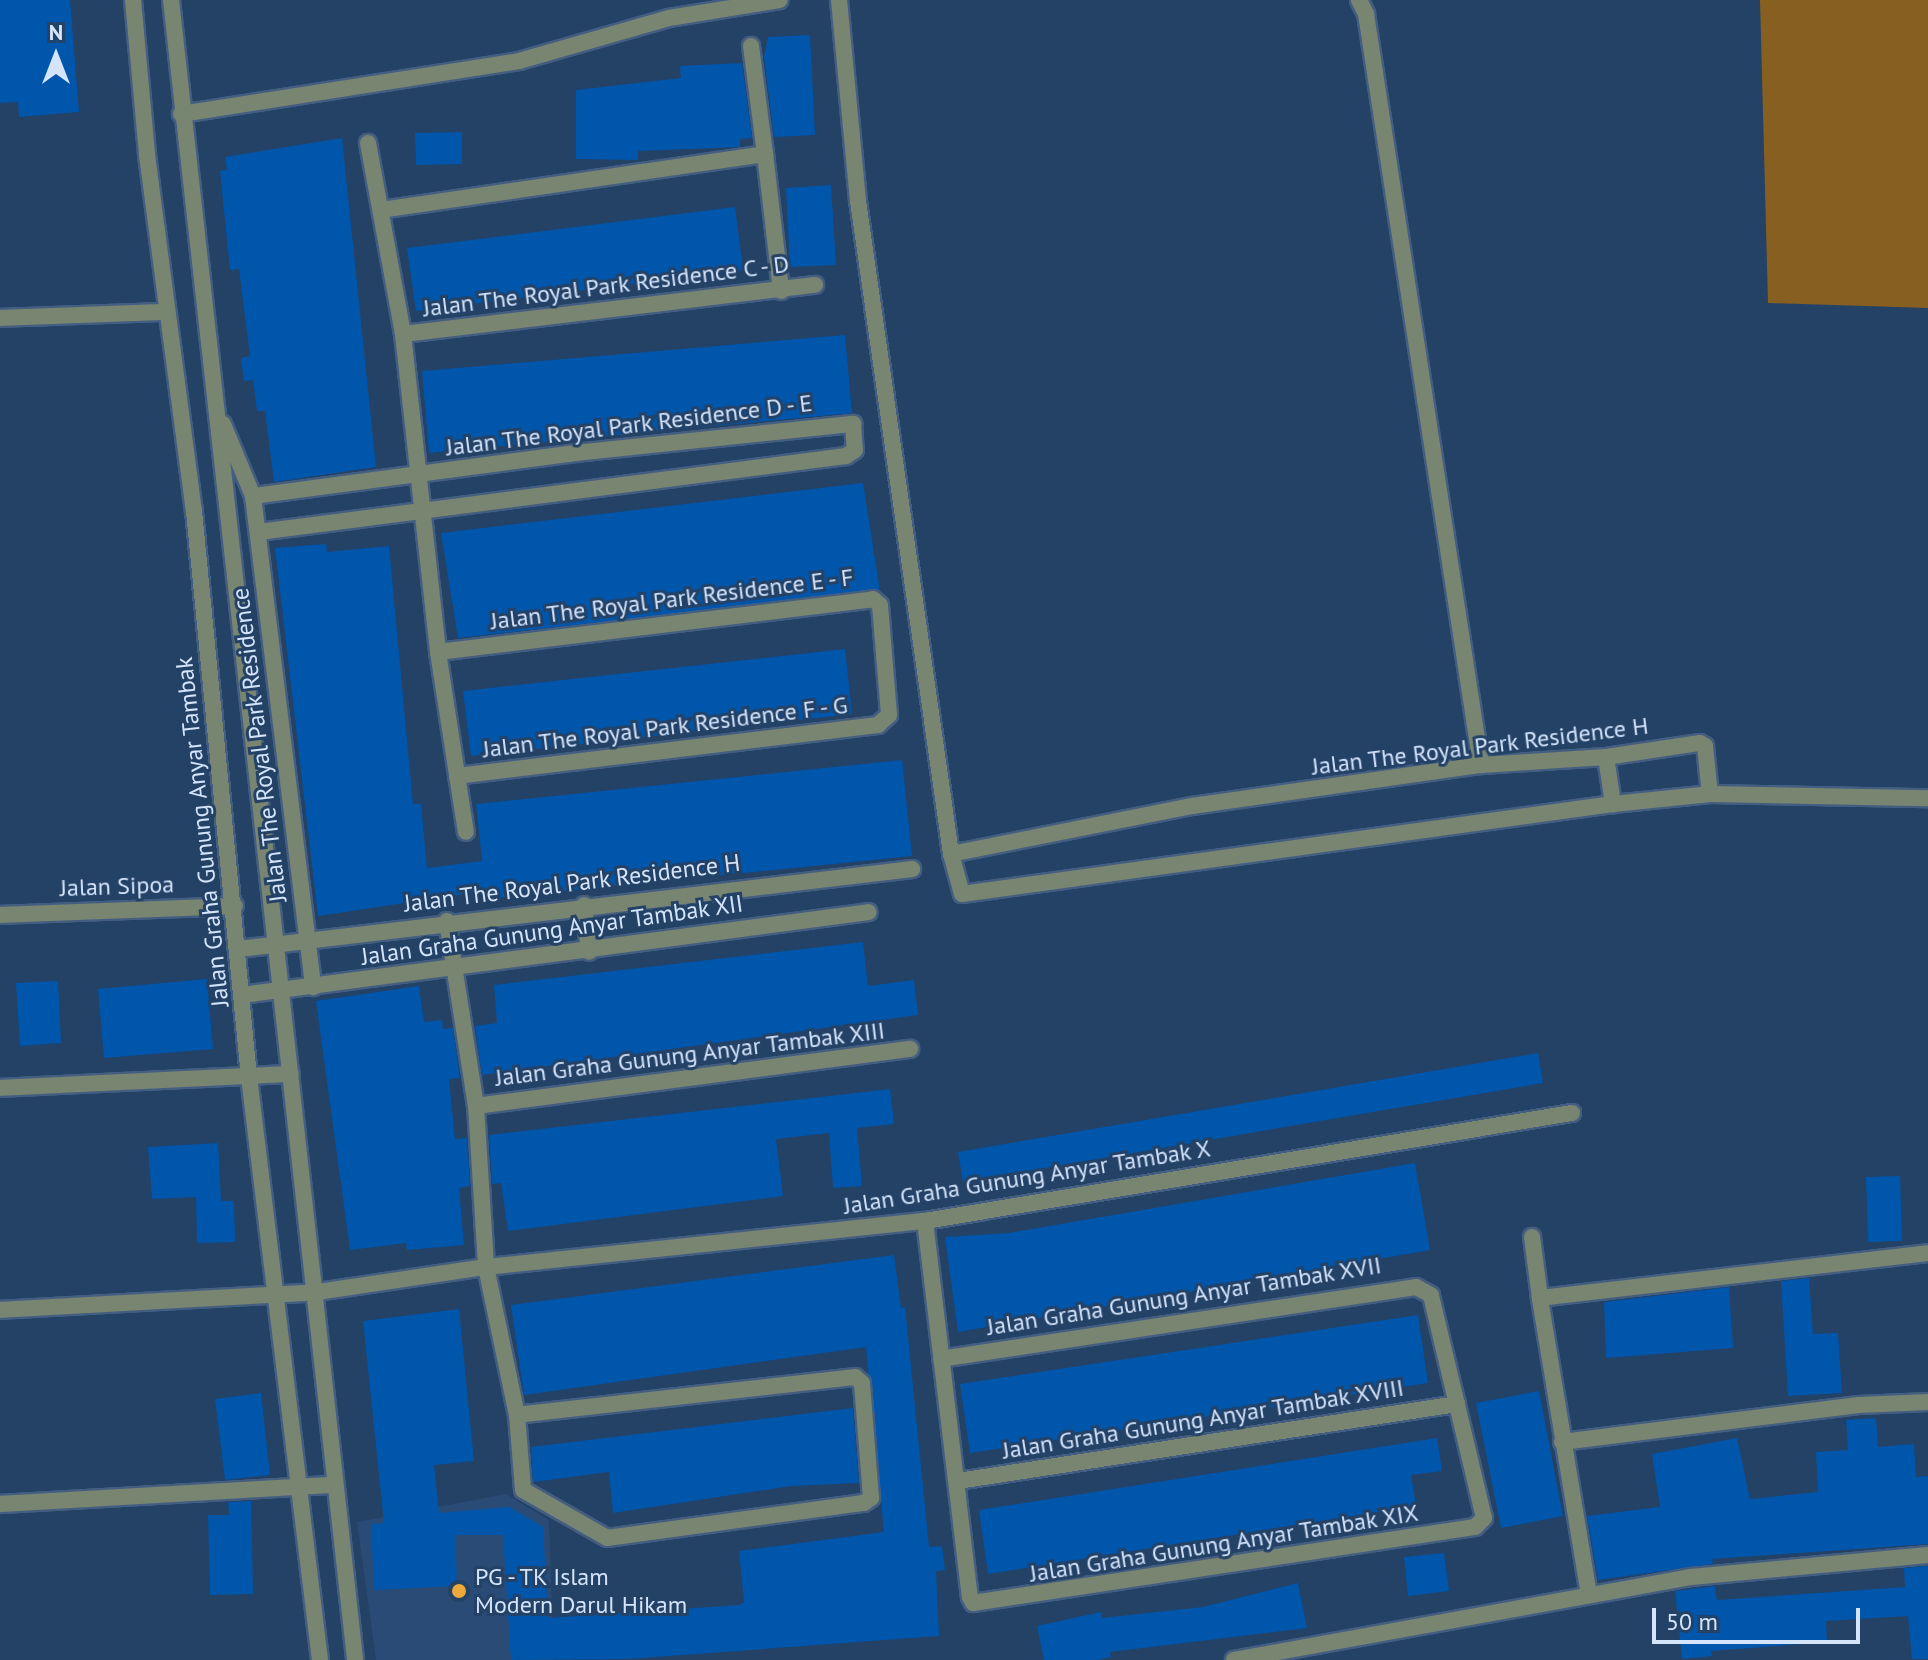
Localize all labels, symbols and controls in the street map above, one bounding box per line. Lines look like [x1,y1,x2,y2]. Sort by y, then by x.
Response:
north arrow [16,16,96,96]
text: N [49,18,63,46]
street label: Jalan The Royal Park Residence C - D [418,249,794,323]
street label: Jalan The Royal Park Residence D - E [442,388,816,462]
street label: Jalan The Royal Park Residence E - F [486,562,858,636]
street label: Jalan The Royal Park Residence [225,586,293,904]
street label: Jalan Graha Gunung Anyar Tambak [169,655,235,1009]
street label: Jalan The Royal Park Residence F - G [478,690,852,764]
street label: Jalan The Royal Park Residence H [1309,711,1651,781]
street label: Jalan The Royal Park Residence H [401,848,743,918]
street label: Jalan Sipoa [59,870,175,902]
street label: Jalan Graha Gunung Anyar Tambak XII [358,889,746,971]
street label: Jalan Graha Gunung Anyar Tambak XIII [492,1016,888,1092]
street label: Jalan Graha Gunung Anyar Tambak X [840,1134,1214,1220]
street label: Jalan Graha Gunung Anyar Tambak XVII [983,1250,1385,1342]
street label: Jalan Graha Gunung Anyar Tambak XVIII [999,1373,1407,1465]
street label: Jalan Graha Gunung Anyar Tambak XIX [1026,1498,1422,1588]
place label: PG - TK Islam Modern Darul Hikam [475,1563,687,1619]
marker: PG - TK Islam Modern Darul Hikam [450,1582,468,1600]
scale bar [1656,1592,1864,1642]
text: 50 m [1666,1606,1718,1637]

